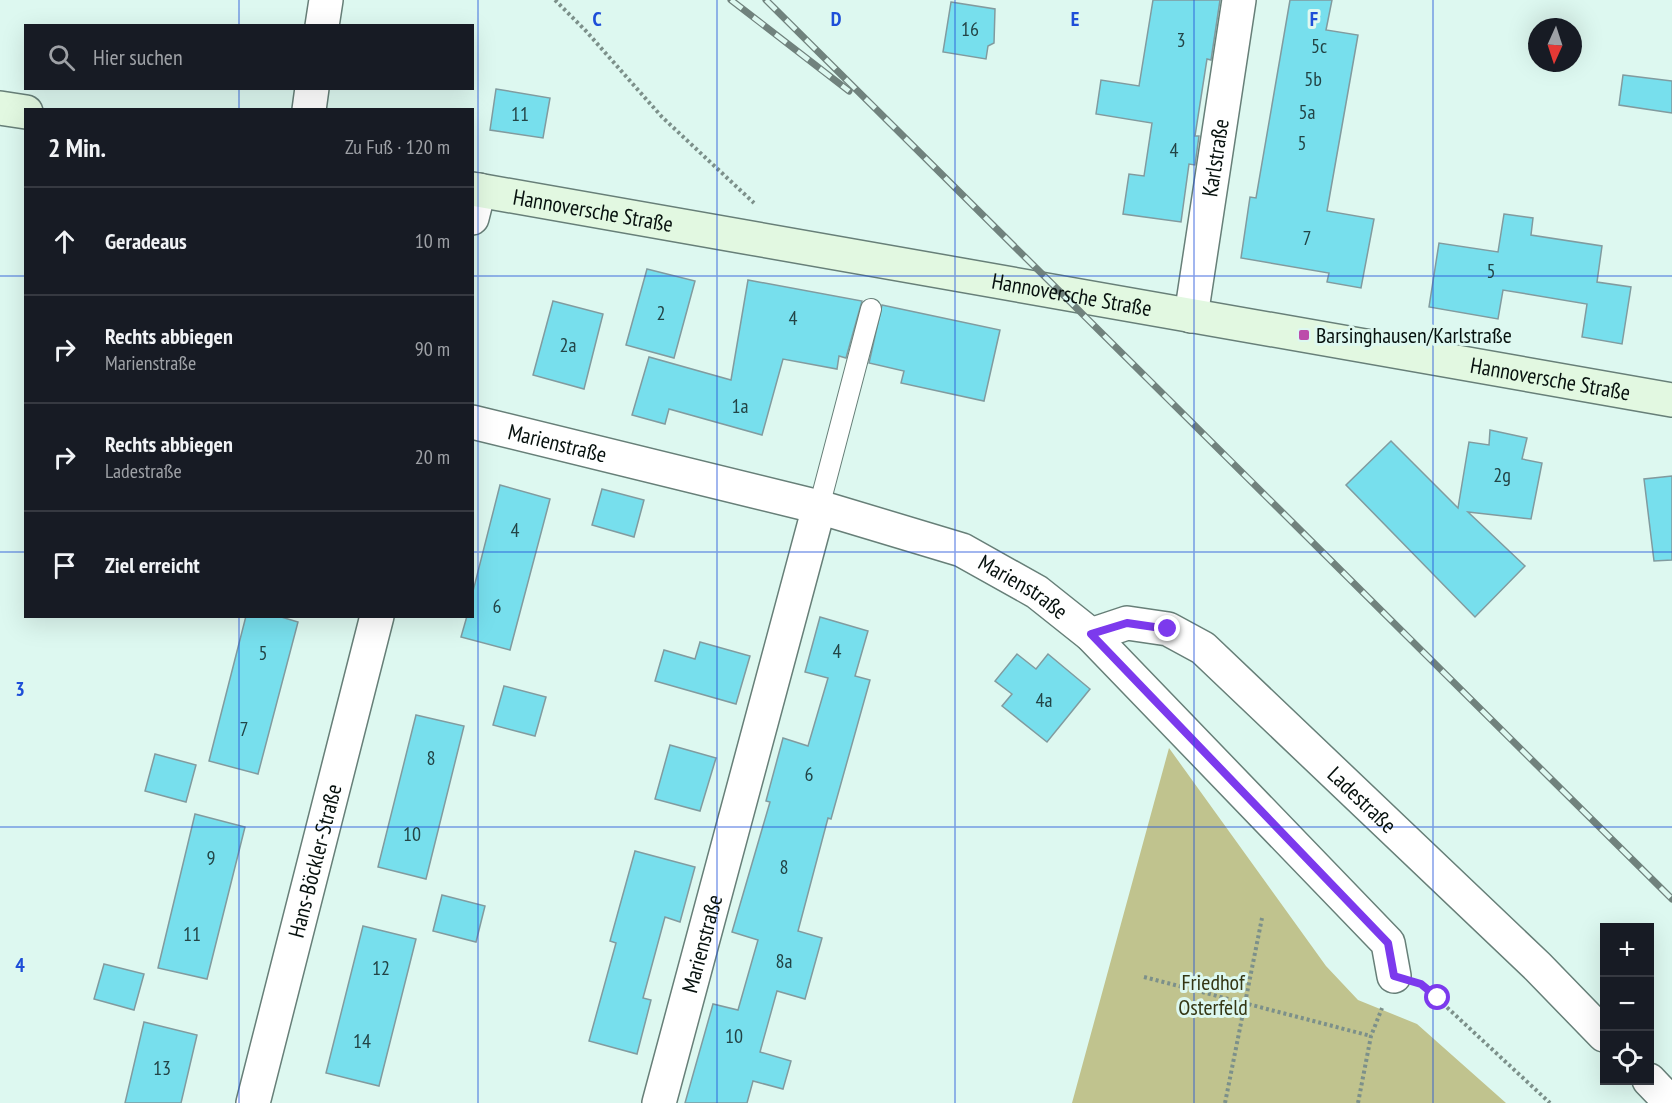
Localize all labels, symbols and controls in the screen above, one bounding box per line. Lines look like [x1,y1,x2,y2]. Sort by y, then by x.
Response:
text: C [592,6,602,32]
text: D [831,6,842,32]
text: E [1071,6,1079,32]
text: F [1310,6,1318,32]
house number: 16 [961,16,979,42]
north arrow [1528,18,1582,72]
search box [24,24,474,90]
house number: 3 [1177,27,1186,53]
house number: 5c [1311,33,1327,59]
icon: search [45,41,78,74]
text: Hier suchen [93,43,183,71]
house number: 5b [1304,66,1322,92]
house number: 5a [1299,99,1316,125]
house number: 11 [511,101,529,127]
street label: Karlstraße [1195,117,1235,199]
house number: 5 [1298,130,1307,156]
text: 2 Min. [48,131,106,164]
text: Zu Fuß · 120 m [345,134,450,160]
house number: 4 [1170,137,1179,163]
street label: Hannoversche Straße [511,182,675,238]
icon: ahead [48,225,81,258]
house number: 7 [1303,225,1312,251]
text: Geradeaus [105,227,187,255]
text: 10 m [415,228,450,254]
house number: 5 [1487,258,1496,284]
street label: Hannoversche Straße [990,267,1154,322]
house number: 2 [657,300,666,326]
house number: 4 [789,305,798,331]
place label: Barsinghausen/Karlstraße [1316,321,1512,349]
text: Rechts abbiegen [105,322,233,350]
marker: Barsinghausen/Karlstraße [1297,328,1311,342]
house number: 2a [560,332,577,358]
icon: right [48,333,81,366]
text: 90 m [415,336,450,362]
text: Marienstraße [105,350,196,376]
street label: Hannoversche Straße [1468,351,1633,406]
house number: 1a [732,393,749,419]
street label: Marienstraße [505,417,610,469]
text: Rechts abbiegen [105,430,233,458]
icon: right [48,441,81,474]
text: 20 m [415,444,450,470]
text: Ladestraße [105,458,182,484]
house number: 2g [1493,462,1511,488]
house number: 4 [511,517,520,543]
street label: Marienstraße [974,548,1074,625]
icon: arrive [48,549,81,582]
text: Ziel erreicht [105,551,200,579]
house number: 6 [493,593,502,619]
route end [1154,615,1180,641]
house number: 4 [833,638,842,664]
house number: 5 [259,640,268,666]
text: 3 [15,676,25,702]
house number: 4a [1036,687,1053,713]
house number: 7 [240,716,249,742]
house number: 8 [427,745,436,771]
street label: Ladestraße [1322,760,1402,839]
house number: 6 [805,761,814,787]
street label: Hans-Böckler-Straße [282,781,348,940]
house number: 10 [403,821,421,847]
house number: 9 [207,845,216,871]
house number: 8 [780,854,789,880]
street label: Marienstraße [675,891,728,996]
house number: 11 [183,921,201,947]
map controls [1600,923,1654,1085]
button: + [1600,923,1654,977]
house number: 8a [776,948,793,974]
text: 4 [15,952,25,978]
house number: 12 [372,955,390,981]
park label: Friedhof Osterfeld [1178,968,1248,1021]
button: − [1600,977,1654,1031]
route start [1424,984,1450,1010]
house number: 10 [725,1023,743,1049]
house number: 14 [353,1028,371,1054]
button: locate [1600,1031,1654,1085]
house number: 13 [153,1055,171,1081]

